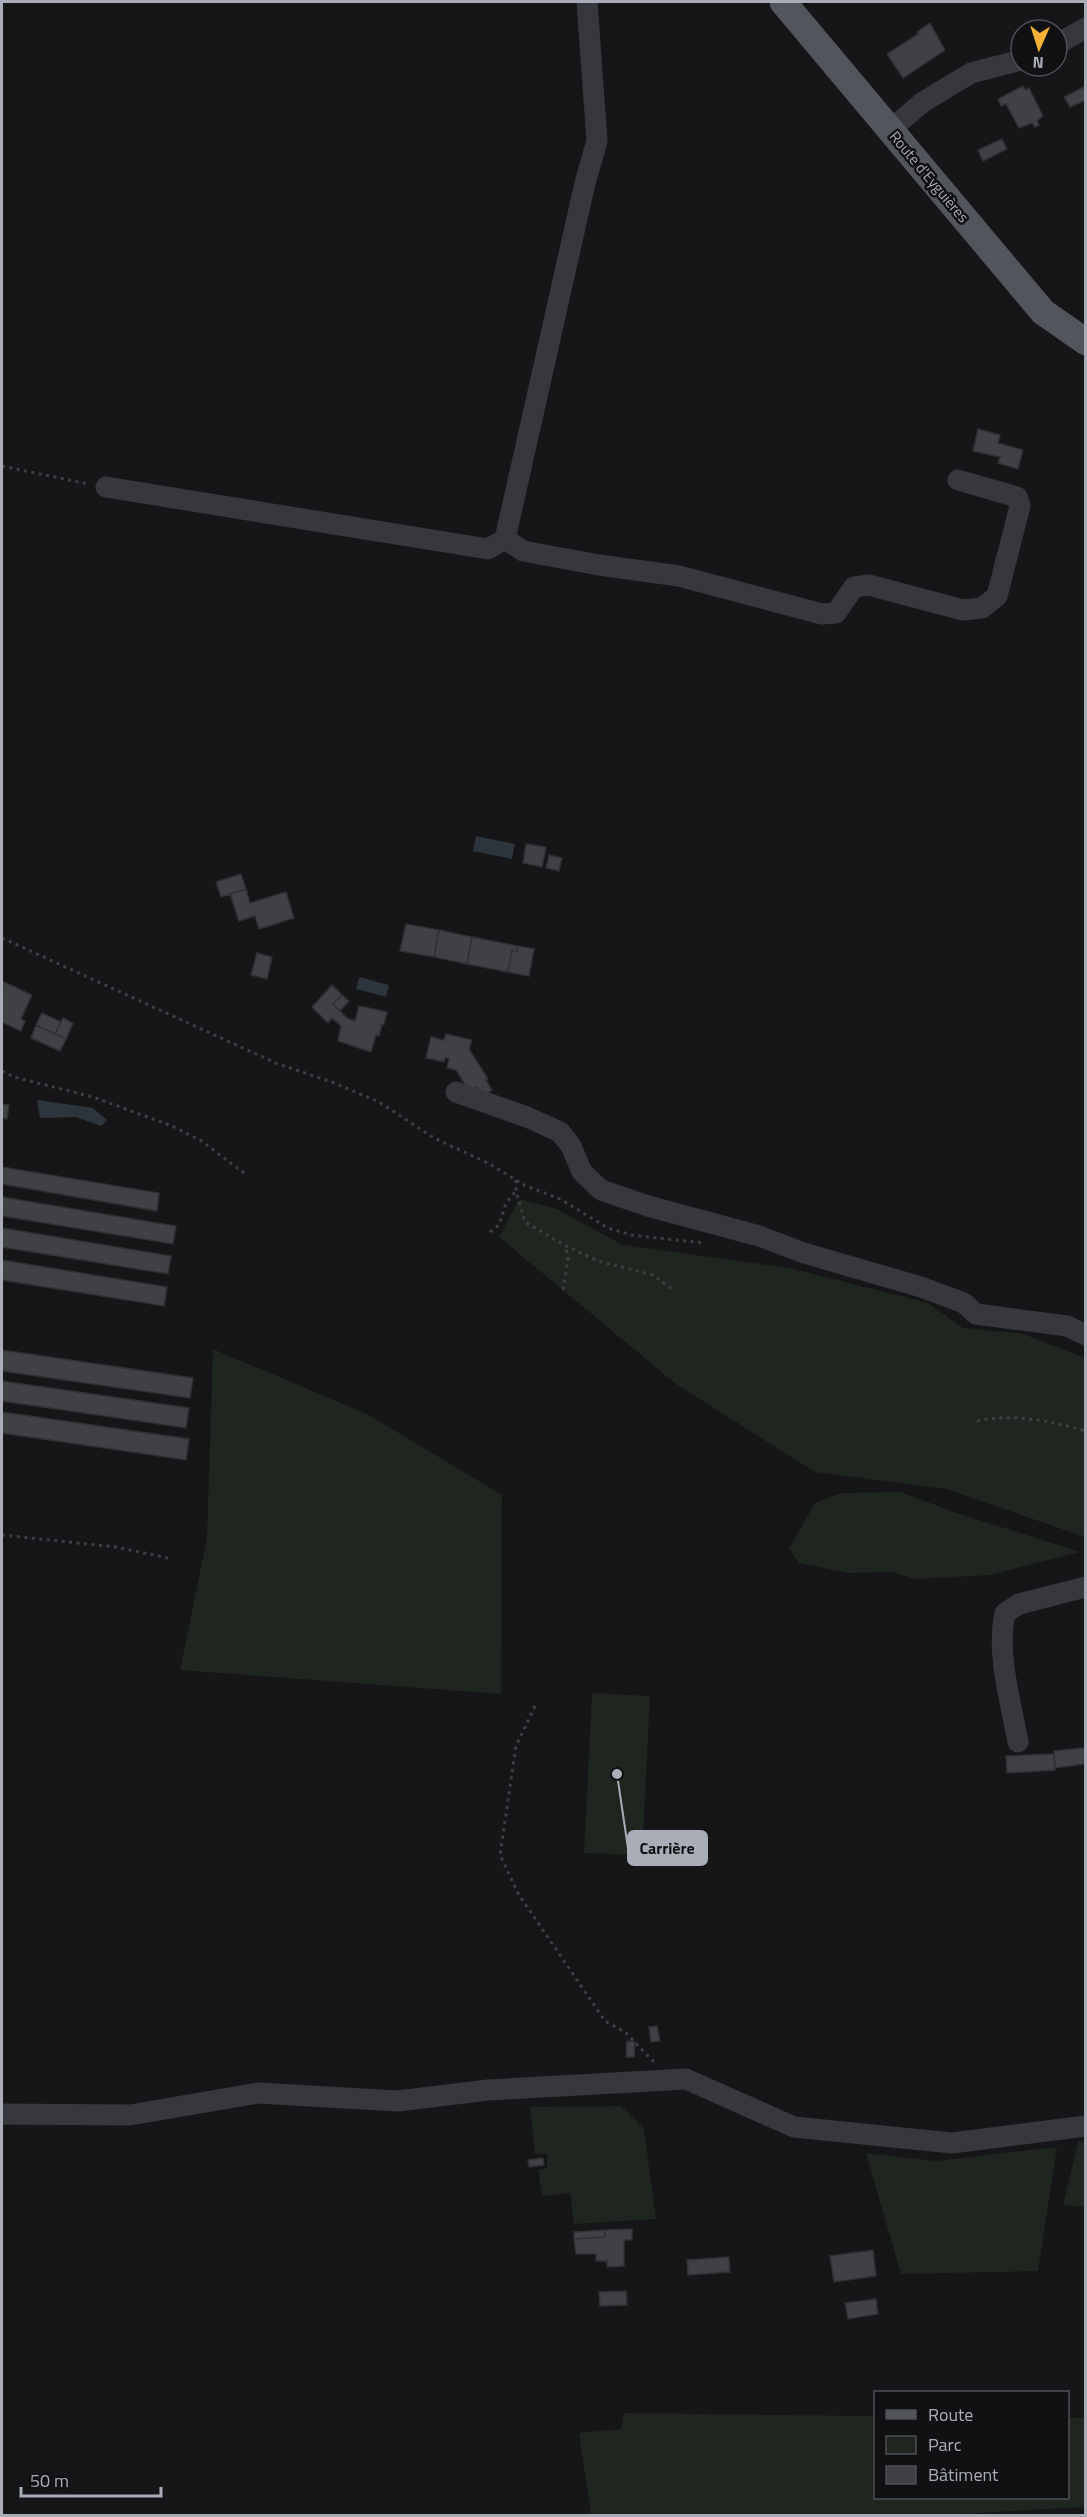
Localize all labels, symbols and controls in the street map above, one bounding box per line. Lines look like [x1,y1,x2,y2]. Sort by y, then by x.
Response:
north arrow [1009,18,1069,78]
text: N [1032,51,1044,75]
street label: Route d'Eyguières [884,126,975,228]
callout: Carrière [628,1831,707,1865]
text: Carrière [639,1836,695,1860]
legend [874,2391,1069,2499]
text: Route [928,2401,973,2428]
text: Parc [928,2431,962,2458]
scale bar [21,2460,160,2498]
text: Bâtiment [928,2461,999,2488]
text: 50 m [30,2467,69,2494]

